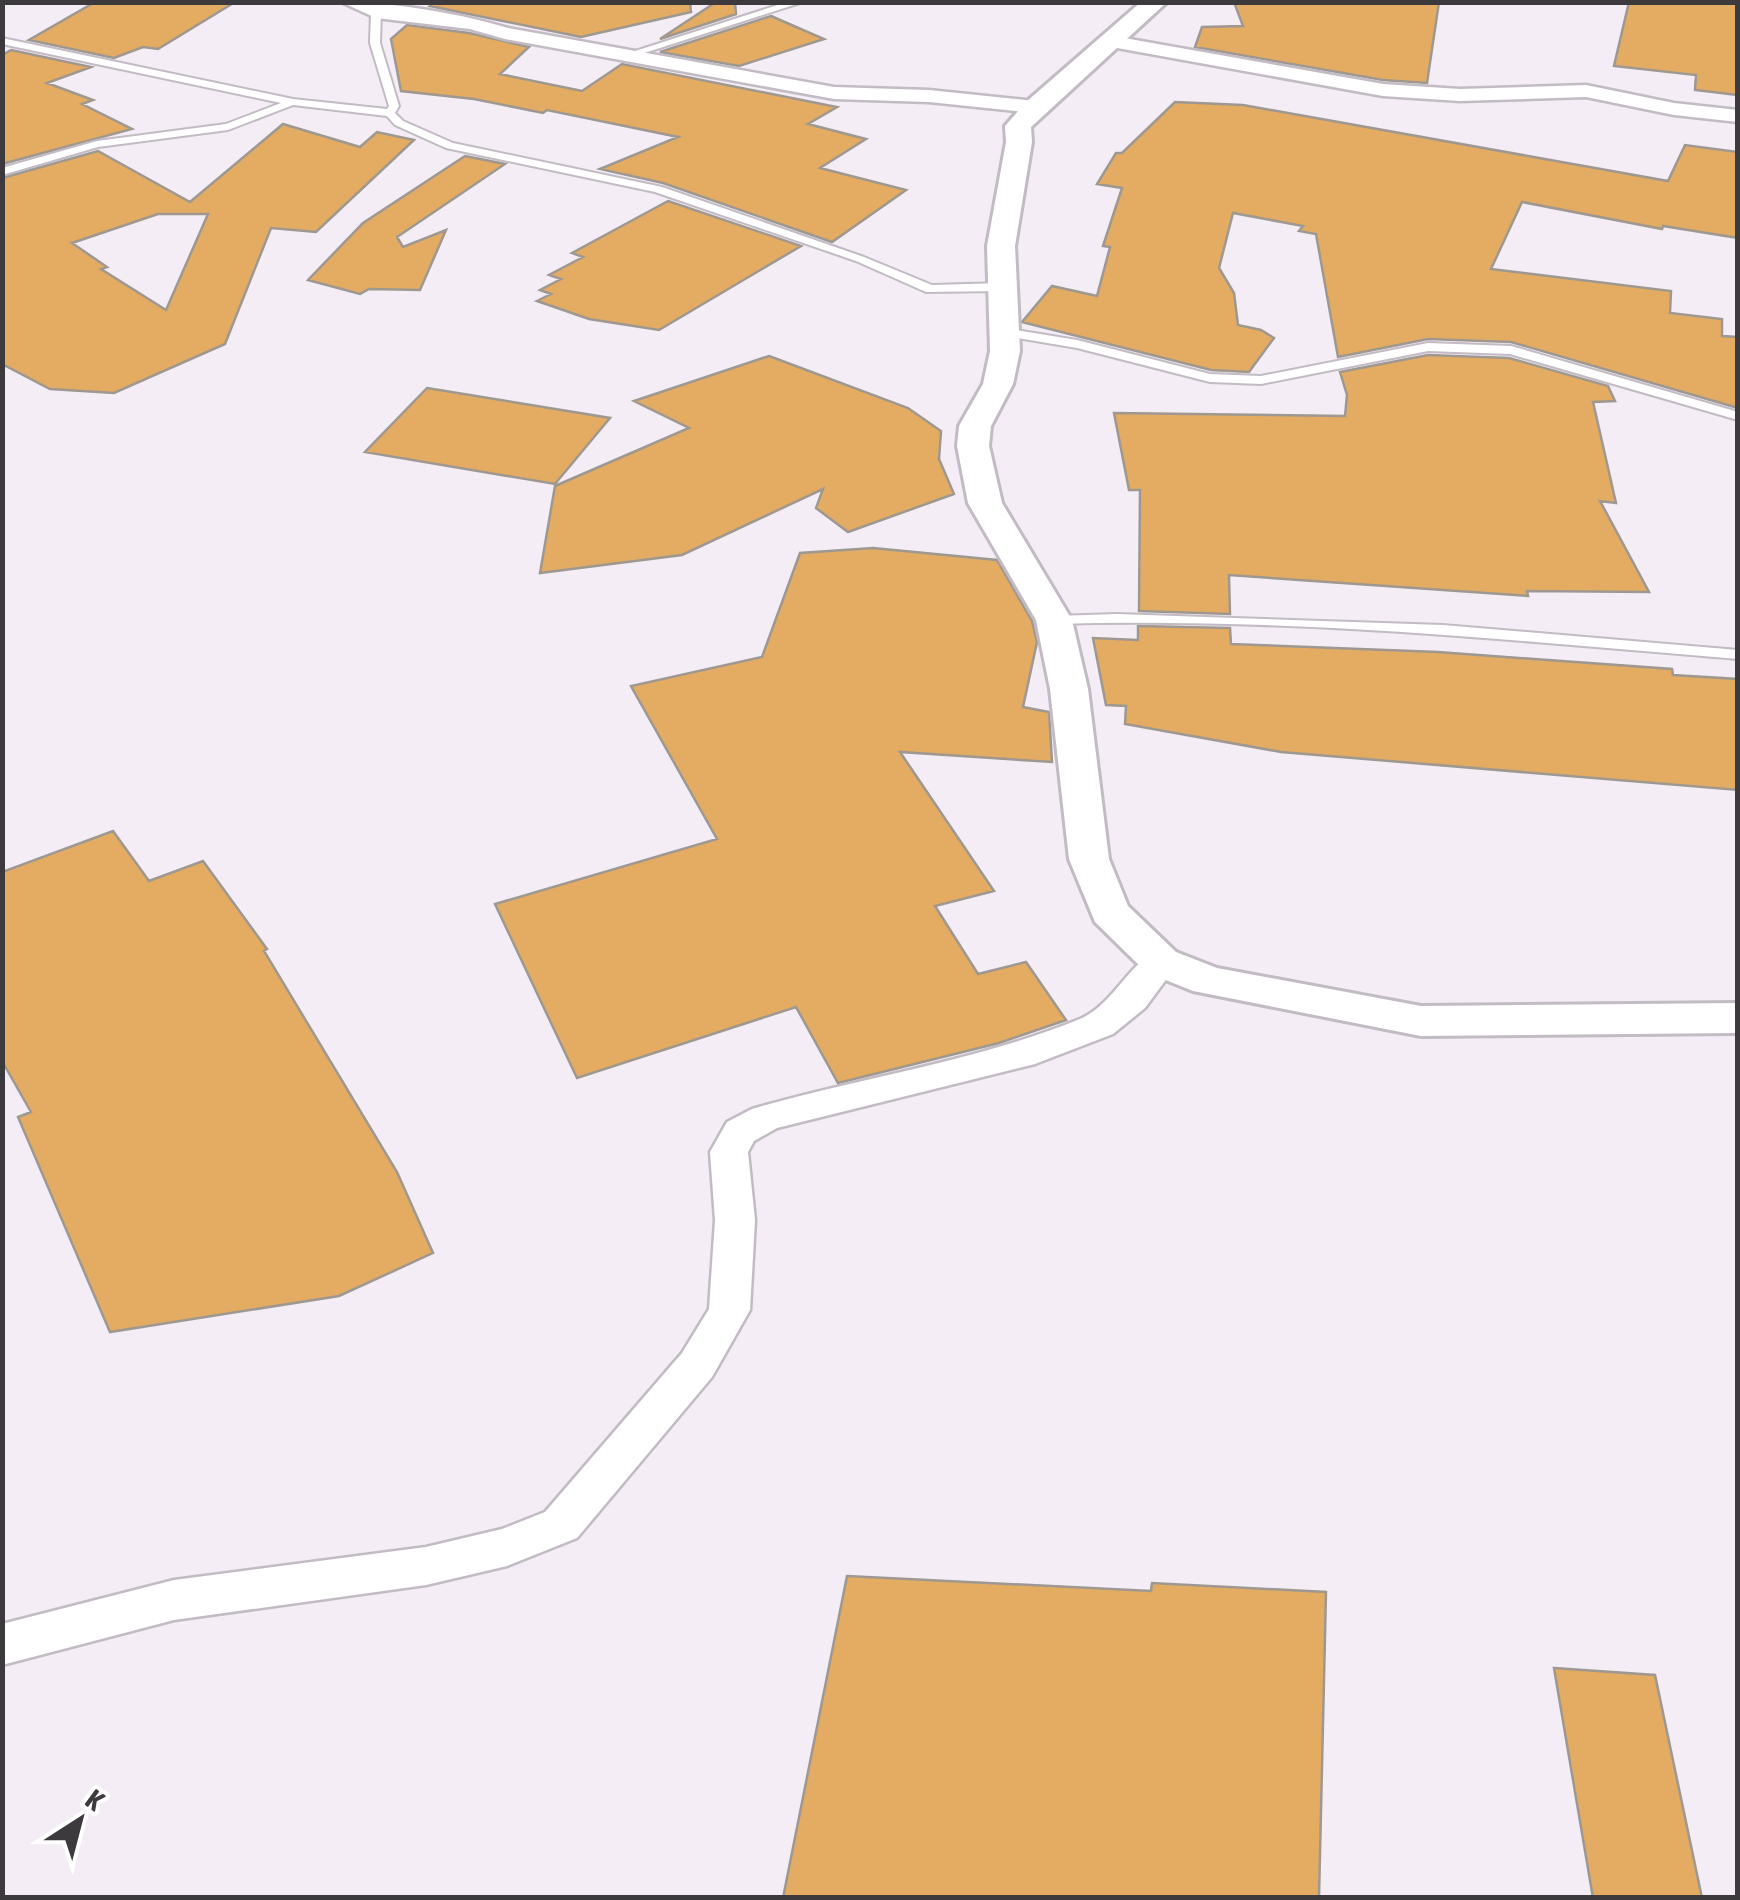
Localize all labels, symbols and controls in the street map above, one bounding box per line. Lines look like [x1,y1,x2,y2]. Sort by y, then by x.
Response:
north arrow [30,1770,130,1870]
text: K [80,1783,110,1817]

